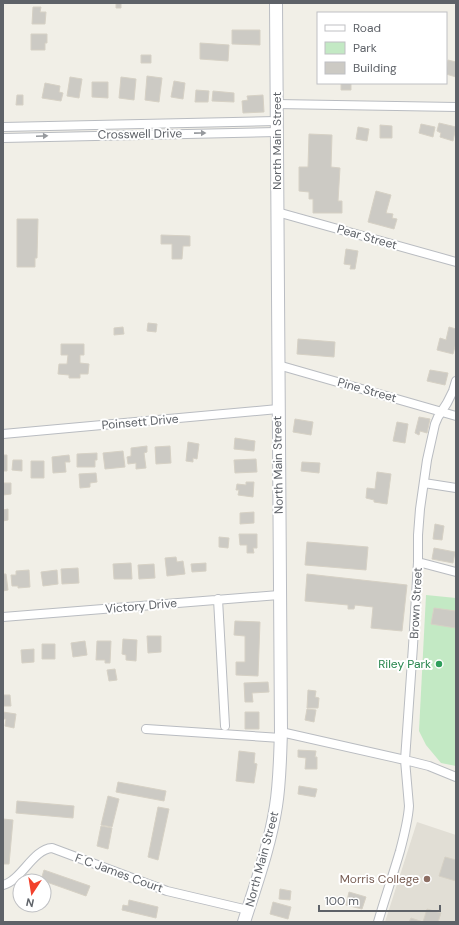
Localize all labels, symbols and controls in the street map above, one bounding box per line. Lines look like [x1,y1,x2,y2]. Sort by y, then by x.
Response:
legend [317,12,447,84]
text: Road [353,20,381,36]
text: Park [353,40,377,56]
text: Building [353,60,397,76]
street label: North Main Street [269,92,285,190]
street label: Crosswell Drive [98,125,183,143]
one-way arrow [194,130,207,136]
one-way arrow [36,133,48,140]
street label: Pear Street [335,221,399,253]
street label: Pine Street [336,374,399,406]
street label: Poinsett Drive [101,411,179,433]
street label: North Main Street [269,415,287,514]
street label: Brown Street [406,567,426,639]
street label: Victory Drive [104,595,178,617]
place label: Riley Park [378,656,431,672]
marker: Riley Park [434,659,444,669]
street label: North Main Street [242,809,283,909]
street label: F C James Court [73,850,165,896]
place label: Morris College [340,871,419,887]
north arrow [12,873,52,913]
marker: Morris College [422,874,432,884]
scale bar [319,887,440,913]
text: 100 m [325,893,359,909]
text: N [25,895,35,910]

